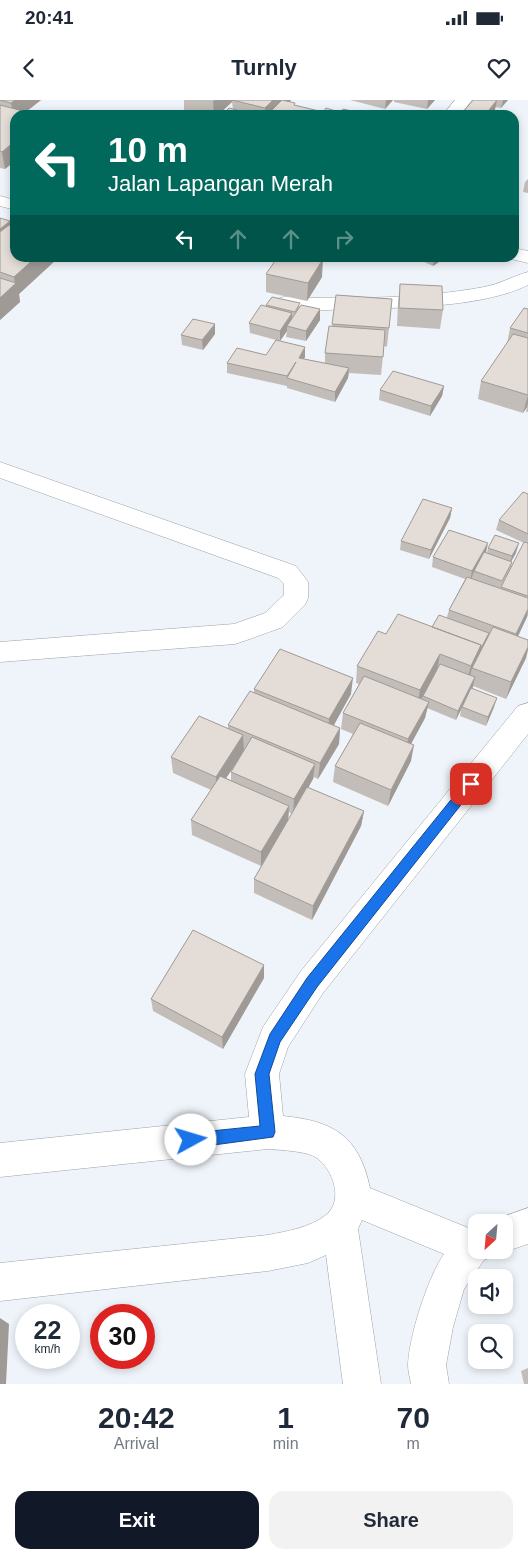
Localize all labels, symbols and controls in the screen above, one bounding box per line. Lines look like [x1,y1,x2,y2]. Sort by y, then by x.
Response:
text: 20:41 [25,7,74,28]
icon: back [15,54,43,82]
icon: heart [485,54,513,82]
text: Turnly [231,55,297,80]
icon: left [25,130,90,195]
text: 10 m [108,130,188,169]
text: Jalan Lapangan Merah [108,171,333,196]
icon: left [171,225,199,253]
icon: ahead [224,225,252,253]
icon: ahead [277,225,305,253]
icon: right [330,225,358,253]
pin [450,763,492,805]
icon: arrive [457,770,485,798]
position arrow [164,1113,216,1165]
north arrow [468,1214,512,1259]
map controls [468,1214,513,1369]
button: sound [468,1269,513,1314]
speed limit sign: 30 [90,1304,155,1369]
text: 22 [34,1316,61,1344]
button: search [468,1324,513,1369]
text: km/h [34,1342,61,1356]
text: 20:42 [98,1401,175,1434]
text: 1 [277,1401,294,1434]
text: 70 [397,1401,430,1434]
text: Arrival [114,1435,159,1452]
text: min [273,1435,299,1452]
text: m [407,1435,420,1452]
button: Exit [15,1491,259,1549]
button: Share [269,1491,513,1549]

